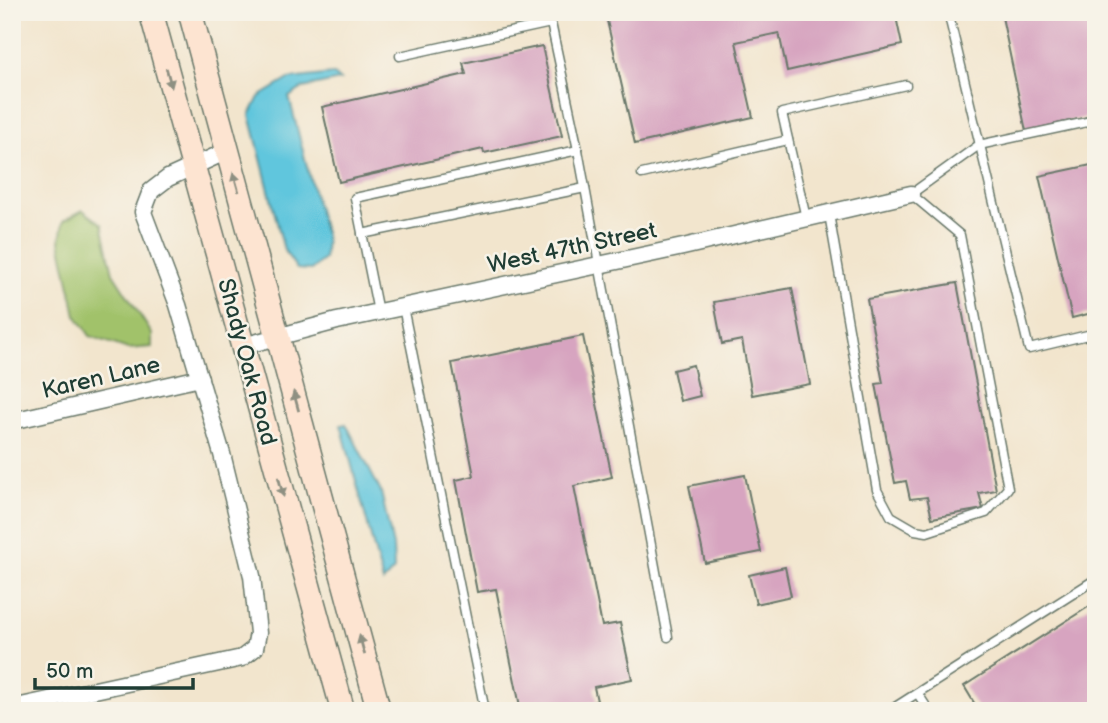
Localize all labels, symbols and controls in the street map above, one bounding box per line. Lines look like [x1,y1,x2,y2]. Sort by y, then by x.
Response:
one-way arrow [165,68,175,89]
one-way arrow [230,171,241,193]
street label: West 47th Street [485,216,659,280]
street label: Shady Oak Road [211,276,283,448]
street label: Karen Lane [39,351,163,405]
one-way arrow [291,391,301,412]
one-way arrow [276,476,287,498]
one-way arrow [356,634,366,655]
scale bar [35,646,192,690]
text: 50 m [46,659,93,684]

